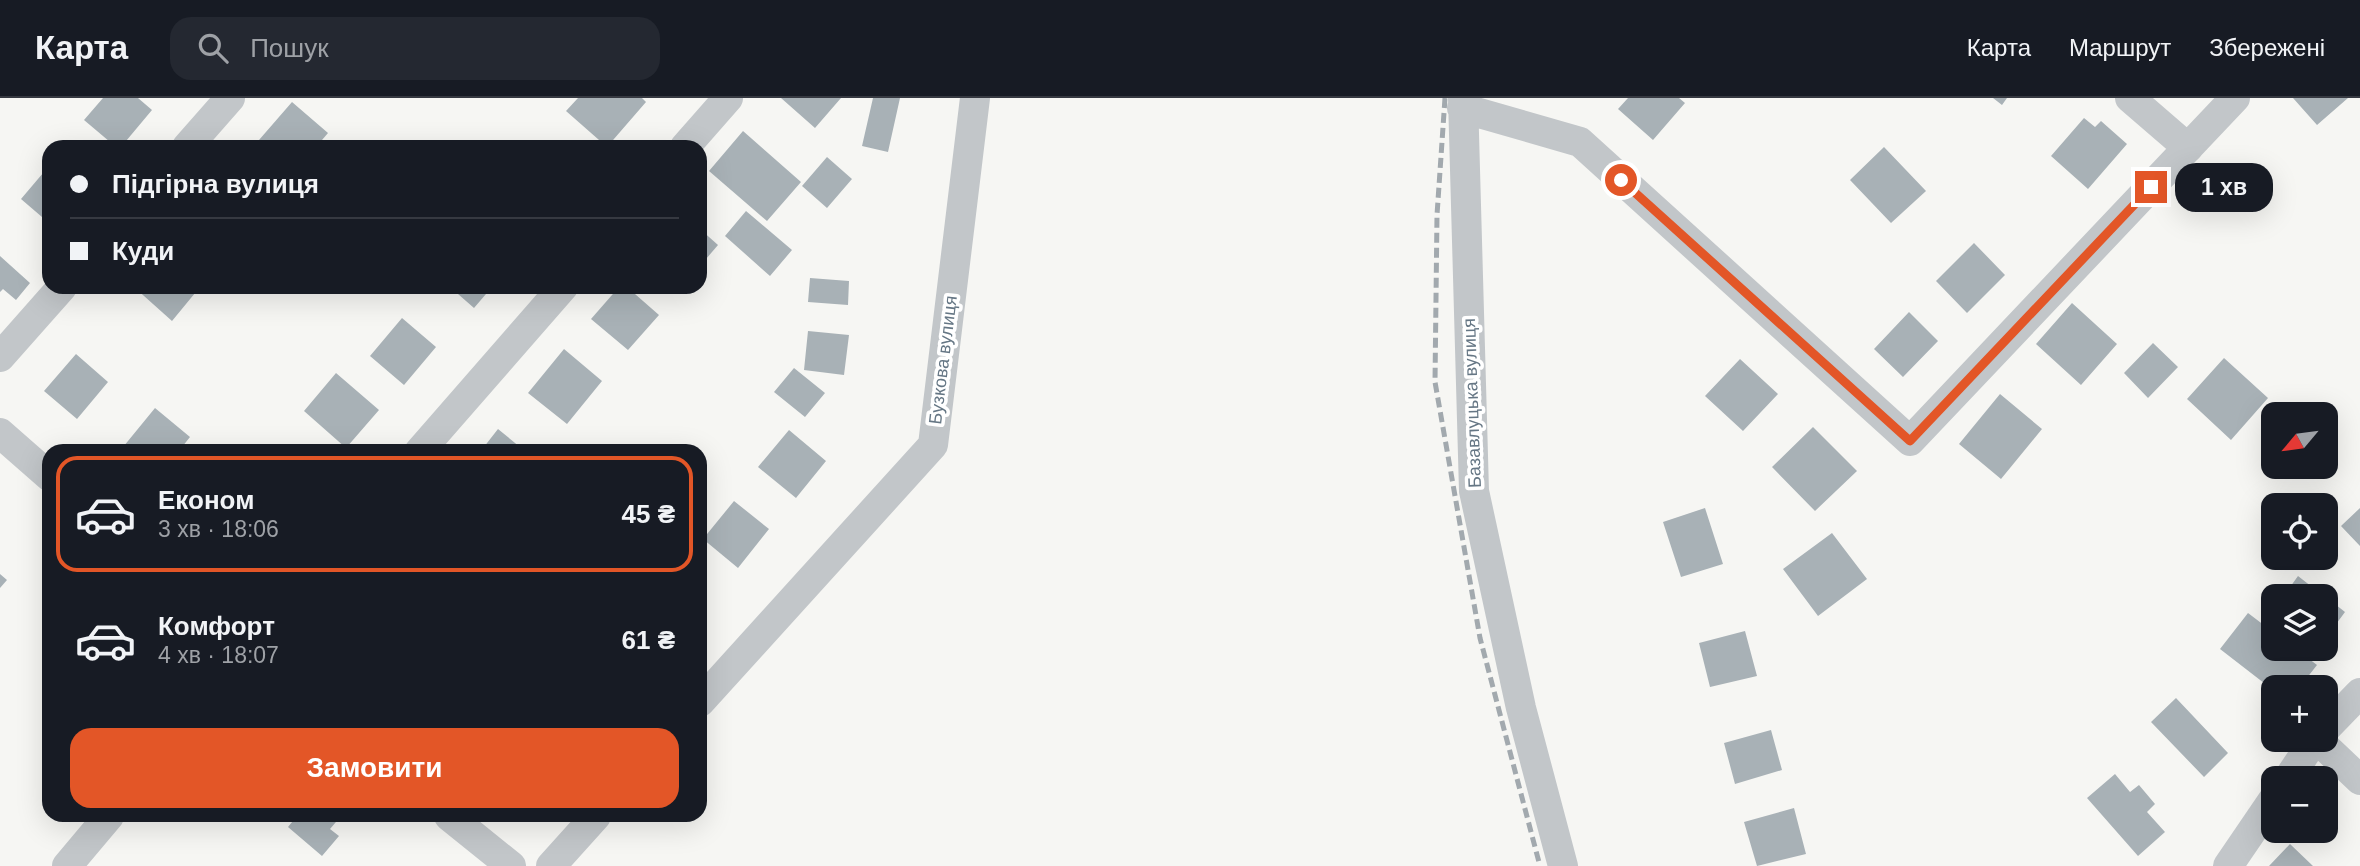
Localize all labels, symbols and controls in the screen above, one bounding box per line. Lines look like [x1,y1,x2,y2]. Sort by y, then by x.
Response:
search box [170,17,660,80]
text: Карта [35,29,128,66]
icon: search [194,29,232,67]
text: Пошук [250,33,329,63]
text: Карта [1967,34,2031,61]
text: Маршрут [2069,34,2171,61]
text: Збережені [2209,34,2325,61]
callout: 1 хв [2176,162,2274,212]
route start [1605,164,1637,196]
text: Підгірна вулиця [112,169,319,199]
route end [2135,171,2167,203]
text: 1 хв [2201,174,2247,200]
text: Куди [112,236,174,266]
street label: Бузкова вулиця [925,295,961,425]
street label: Базавлуцька вулиця [1459,318,1485,488]
north arrow [2261,402,2338,480]
map controls [2261,402,2338,843]
icon: car [74,483,137,546]
text: Економ [158,485,254,515]
button: locate [2261,493,2338,570]
text: 45 ₴ [622,499,675,529]
text: 3 хв · 18:06 [158,516,279,542]
button: layers [2261,584,2338,661]
icon: car [74,609,137,672]
text: Комфорт [158,611,275,641]
text: 61 ₴ [622,625,675,655]
text: 4 хв · 18:07 [158,642,279,668]
button: + [2261,675,2338,752]
button: Замовити [70,728,679,808]
button: − [2261,766,2338,843]

